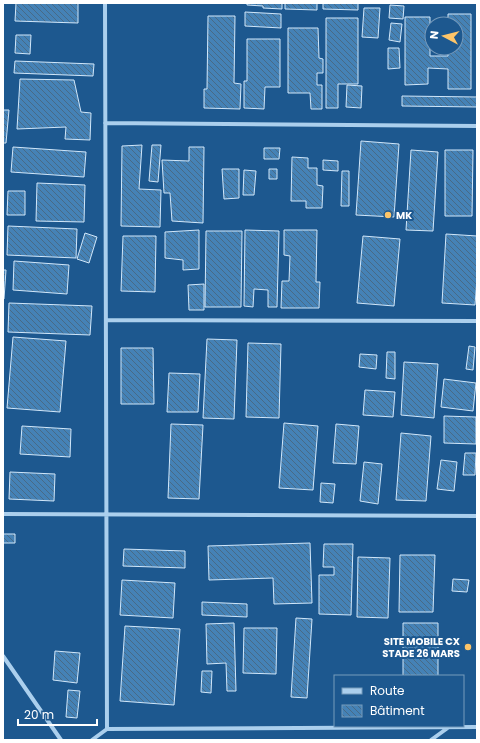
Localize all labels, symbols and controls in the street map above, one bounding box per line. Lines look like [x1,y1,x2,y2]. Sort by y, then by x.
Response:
north arrow [424,16,464,56]
text: N [426,30,443,40]
place label: MK [396,208,412,223]
marker: MK [383,210,393,220]
place label: SITE MOBILE CX STADE 26 MARS [382,634,460,661]
marker: SITE MOBILE CX STADE 26 MARS [463,642,473,652]
legend [334,675,464,727]
text: Route [370,682,404,699]
scale bar [18,701,97,727]
text: Bâtiment [370,702,425,719]
text: 20 m [24,706,54,723]

